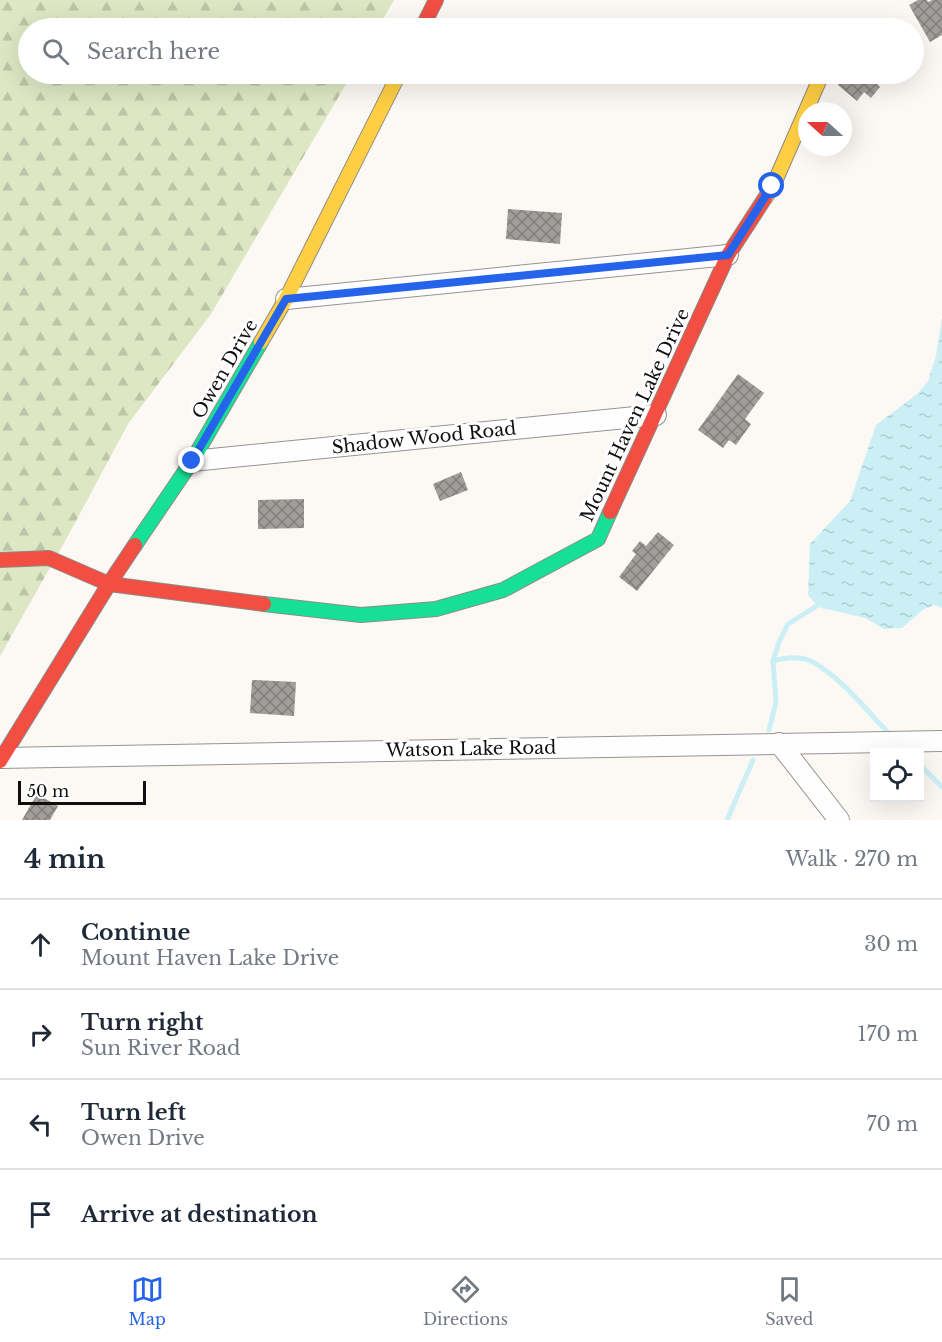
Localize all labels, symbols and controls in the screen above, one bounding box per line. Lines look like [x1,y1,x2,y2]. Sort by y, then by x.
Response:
search box [18,18,924,84]
icon: search [39,35,72,68]
text: Search here [87,38,220,65]
north arrow [798,102,852,156]
route start [758,172,784,198]
street label: Mount Haven Lake Drive [576,305,694,525]
street label: Owen Drive [188,315,262,423]
street label: Shadow Wood Road [331,417,517,459]
route end [178,447,204,473]
street label: Watson Lake Road [384,737,557,762]
map controls [870,748,924,802]
button: locate [870,748,924,802]
scale bar [18,778,146,806]
text: 50 m [27,781,69,801]
text: 4 min [24,843,105,875]
text: Walk · 270 m [786,847,918,871]
text: Continue [81,919,190,946]
icon: ahead [24,928,57,961]
text: 30 m [864,932,918,956]
text: Mount Haven Lake Drive [81,946,339,970]
text: Turn right [81,1009,203,1036]
icon: right [24,1018,57,1051]
text: 170 m [858,1022,918,1046]
text: Sun River Road [81,1036,241,1060]
text: Turn left [81,1099,186,1126]
icon: left [24,1108,57,1141]
text: 70 m [866,1112,918,1136]
text: Owen Drive [81,1126,205,1150]
icon: arrive [24,1198,57,1231]
text: Arrive at destination [81,1201,318,1228]
tab: Map [129,1273,166,1329]
tab: Directions [423,1273,508,1329]
tab: Saved [765,1273,813,1329]

